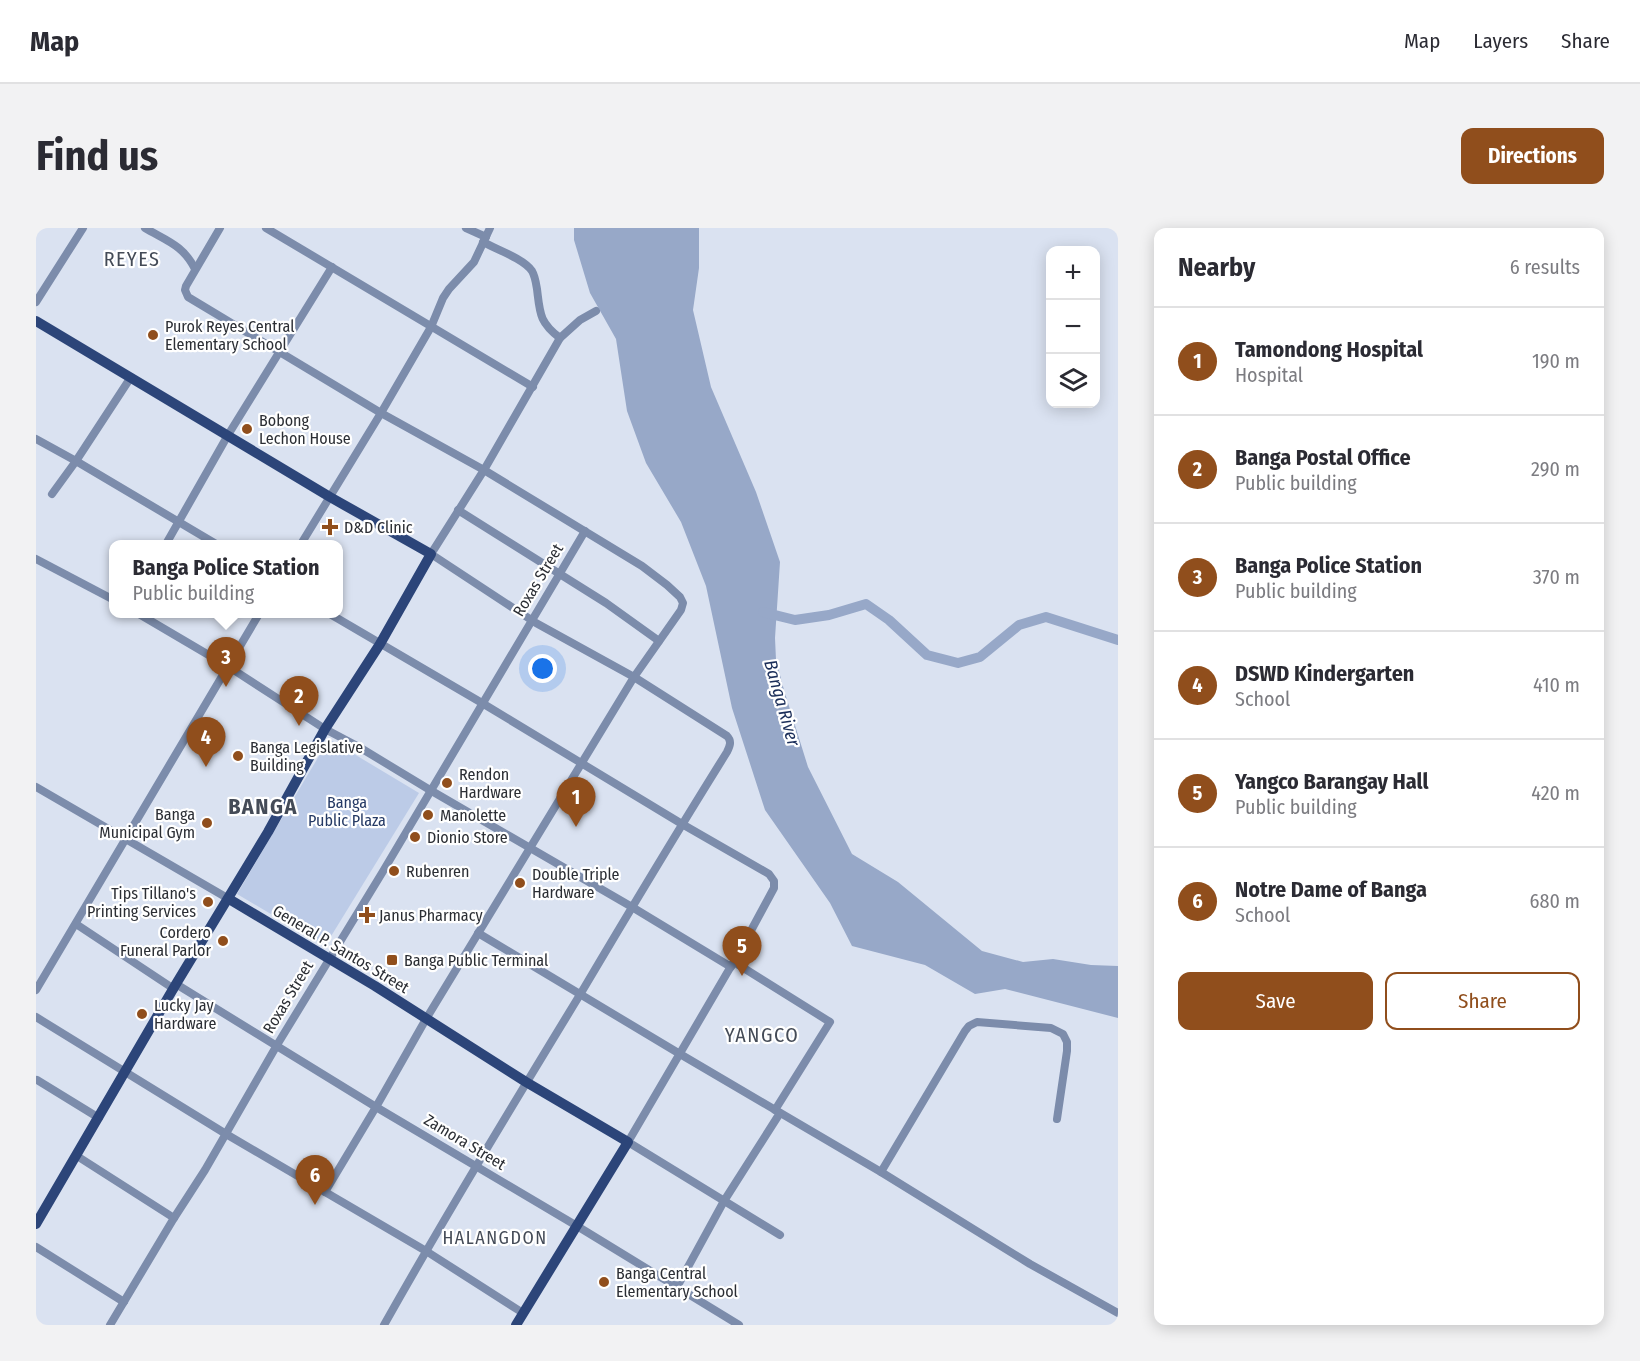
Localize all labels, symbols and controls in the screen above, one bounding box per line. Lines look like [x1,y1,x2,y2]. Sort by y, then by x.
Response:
text: Map [30,25,79,58]
text: Map [1404,28,1440,54]
text: Layers [1473,28,1528,54]
text: Share [1561,28,1610,54]
button: Directions [1461,128,1604,184]
text: Find us [36,131,158,181]
map controls [1046,246,1100,408]
button: + [1046,246,1100,300]
district label: REYES [104,247,160,271]
text: Nearby [1178,252,1255,283]
text: 6 results [1510,255,1580,279]
button: − [1046,300,1100,354]
place label: Purok Reyes Central Elementary School [165,317,294,354]
marker: Purok Reyes Central Elementary School [146,328,160,342]
text: Tamondong Hospital [1235,336,1423,363]
text: 1 [1193,349,1202,373]
text: 190 m [1532,349,1580,373]
button: layers [1046,354,1100,408]
text: Hospital [1235,363,1303,387]
place label: Bobong Lechon House [259,411,351,448]
marker: Bobong Lechon House [240,422,254,436]
text: Banga Postal Office [1235,444,1411,471]
text: 2 [1193,457,1202,481]
text: 290 m [1531,457,1580,481]
text: Public building [1235,471,1357,495]
marker: D&D Clinic [321,518,339,536]
place label: D&D Clinic [344,518,413,537]
popup [109,540,343,618]
street label: Roxas Street [509,540,567,620]
text: Banga Police Station [1235,552,1422,579]
text: Banga Police Station [133,554,319,581]
text: 3 [1193,565,1202,589]
text: 370 m [1533,565,1580,589]
text: Public building [1235,579,1357,603]
text: Public building [133,581,254,605]
pin: 3 [206,638,246,687]
your location [528,654,557,683]
water label: Banga River [759,657,805,749]
text: DSWD Kindergarten [1235,660,1414,687]
text: 4 [1192,673,1203,697]
text: 410 m [1533,673,1580,697]
pin: 2 [280,676,318,726]
text: School [1235,687,1290,711]
pin: 4 [186,718,226,767]
place label: Banga Legislative Building [250,738,363,775]
marker: Banga Legislative Building [231,749,245,763]
place label: Rendon Hardware [459,765,521,802]
text: Yangco Barangay Hall [1235,768,1429,795]
marker: Rendon Hardware [440,776,454,790]
pin: 1 [556,778,596,827]
text: 5 [1193,781,1202,805]
text: 420 m [1531,781,1580,805]
district label: BANGA [228,793,298,820]
park label: Banga Public Plaza [308,793,386,830]
text: Public building [1235,795,1357,819]
place label: Banga Municipal Gym [99,805,195,842]
place label: Manolette [440,806,506,825]
marker: Manolette [421,808,435,822]
marker: Banga Municipal Gym [200,816,214,830]
place label: Dionio Store [427,828,508,847]
marker: Dionio Store [408,830,422,844]
place label: Rubenren [406,862,469,881]
marker: Rubenren [387,864,401,878]
place label: Double Triple Hardware [532,865,620,902]
marker: Double Triple Hardware [513,876,527,890]
text: Notre Dame of Banga [1235,876,1427,903]
place label: Tips Tillano's Printing Services [87,884,196,921]
text: 6 [1192,889,1203,913]
text: 680 m [1530,889,1580,913]
marker: Tips Tillano's Printing Services [201,895,215,909]
street label: General P. Santos Street [270,901,413,998]
text: School [1235,903,1290,927]
place label: Janus Pharmacy [379,906,483,925]
marker: Janus Pharmacy [360,908,374,922]
place label: Cordero Funeral Parlor [120,923,211,960]
pin: 5 [722,926,762,976]
marker: Cordero Funeral Parlor [216,934,230,948]
place label: Banga Public Terminal [404,951,548,970]
marker: Banga Public Terminal [385,953,399,967]
street label: Roxas Street [259,957,317,1037]
button: Save [1178,972,1373,1030]
button: Share [1385,972,1580,1030]
place label: Lucky Jay Hardware [154,996,216,1033]
marker: Lucky Jay Hardware [135,1007,149,1021]
district label: YANGCO [725,1023,799,1047]
street label: Zamora Street [421,1110,510,1174]
pin: 6 [296,1156,334,1205]
district label: HALANGDON [442,1227,548,1249]
place label: Banga Central Elementary School [616,1264,738,1301]
marker: Banga Central Elementary School [597,1275,611,1289]

